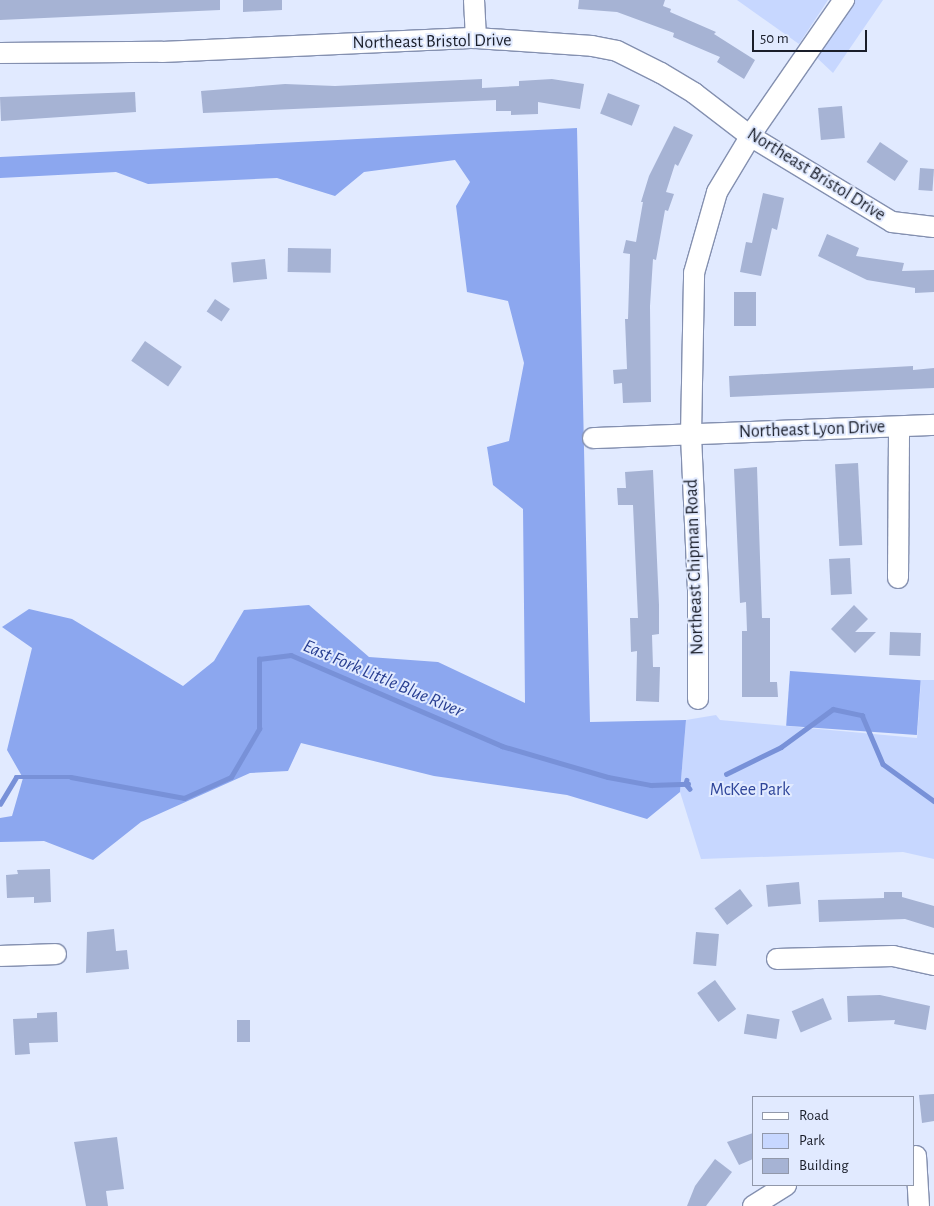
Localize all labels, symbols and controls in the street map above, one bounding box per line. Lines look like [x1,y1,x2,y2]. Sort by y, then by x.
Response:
scale bar [754,20,869,52]
street label: Northeast Bristol Drive [352,30,512,54]
text: 50 m [760,31,789,46]
street label: Northeast Bristol Drive [743,124,889,226]
street label: Northeast Lyon Drive [738,417,886,443]
street label: Northeast Chipman Road [681,479,709,655]
water label: East Fork Little Blue River [299,635,467,723]
park label: McKee Park [710,779,790,801]
legend [752,1096,914,1186]
text: Road [799,1108,829,1123]
text: Park [799,1133,825,1148]
text: Building [799,1158,849,1173]

